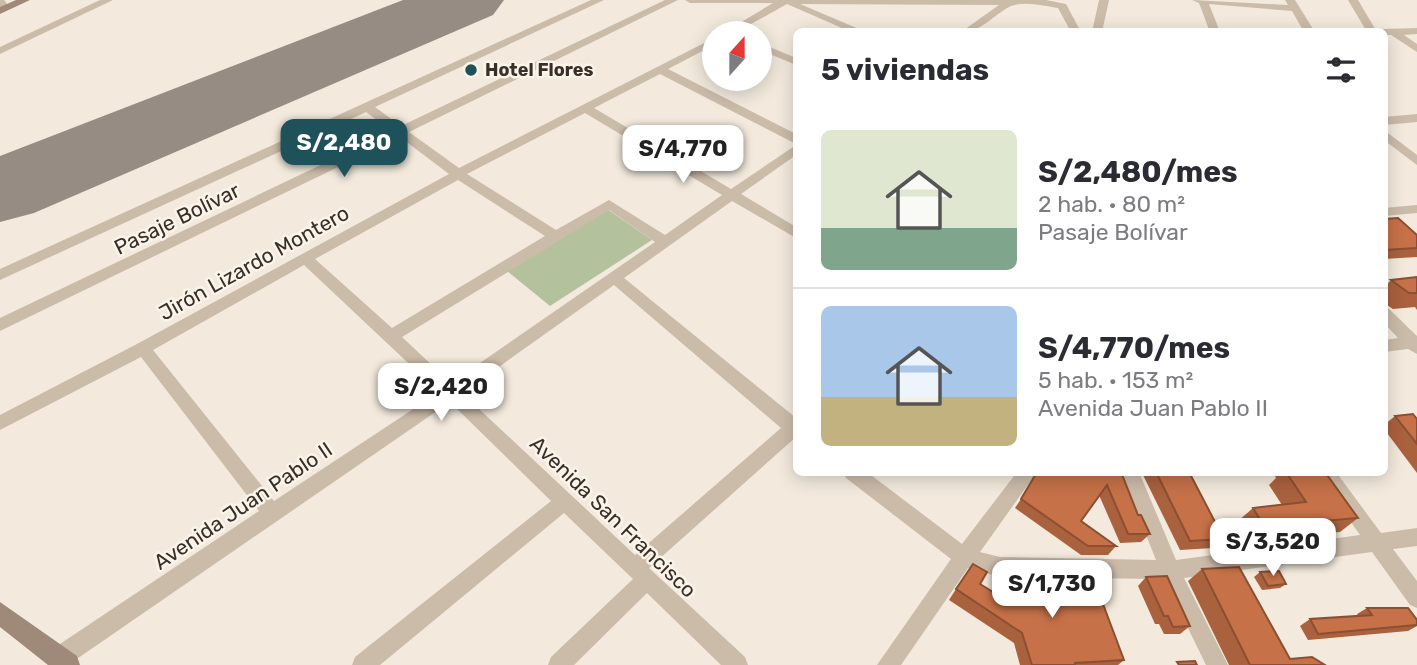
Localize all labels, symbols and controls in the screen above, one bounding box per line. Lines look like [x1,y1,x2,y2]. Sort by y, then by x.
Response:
north arrow [702,21,772,91]
map controls [702,21,772,91]
icon: filters [1322,51,1360,89]
text: 5 viviendas [821,52,989,88]
place label: Hotel Flores [485,59,593,81]
marker: Hotel Flores [463,62,479,78]
pin: S/2,480 [279,120,409,179]
pin: S/4,770 [618,125,748,185]
text: S/2,480 [297,128,391,156]
text: S/4,770 [638,134,728,162]
text: S/2,480/mes [1038,154,1238,190]
icon: home [877,158,961,242]
street label: Pasaje Bolívar [110,177,244,260]
text: 2 hab. · 80 m² [1038,190,1185,218]
street label: Jirón Lizardo Montero [154,200,353,325]
text: Pasaje Bolívar [1038,218,1188,246]
text: S/4,770/mes [1038,330,1230,366]
icon: home [877,334,961,418]
pin: S/2,420 [376,364,506,423]
text: 5 hab. · 153 m² [1038,366,1193,394]
text: S/2,420 [394,372,488,400]
text: Avenida Juan Pablo II [1038,394,1268,422]
street label: Avenida San Francisco [525,431,702,602]
street label: Avenida Juan Pablo II [149,437,337,575]
pin: S/3,520 [1208,518,1338,578]
text: S/3,520 [1226,527,1320,555]
pin: S/1,730 [987,560,1117,620]
text: S/1,730 [1008,569,1096,597]

